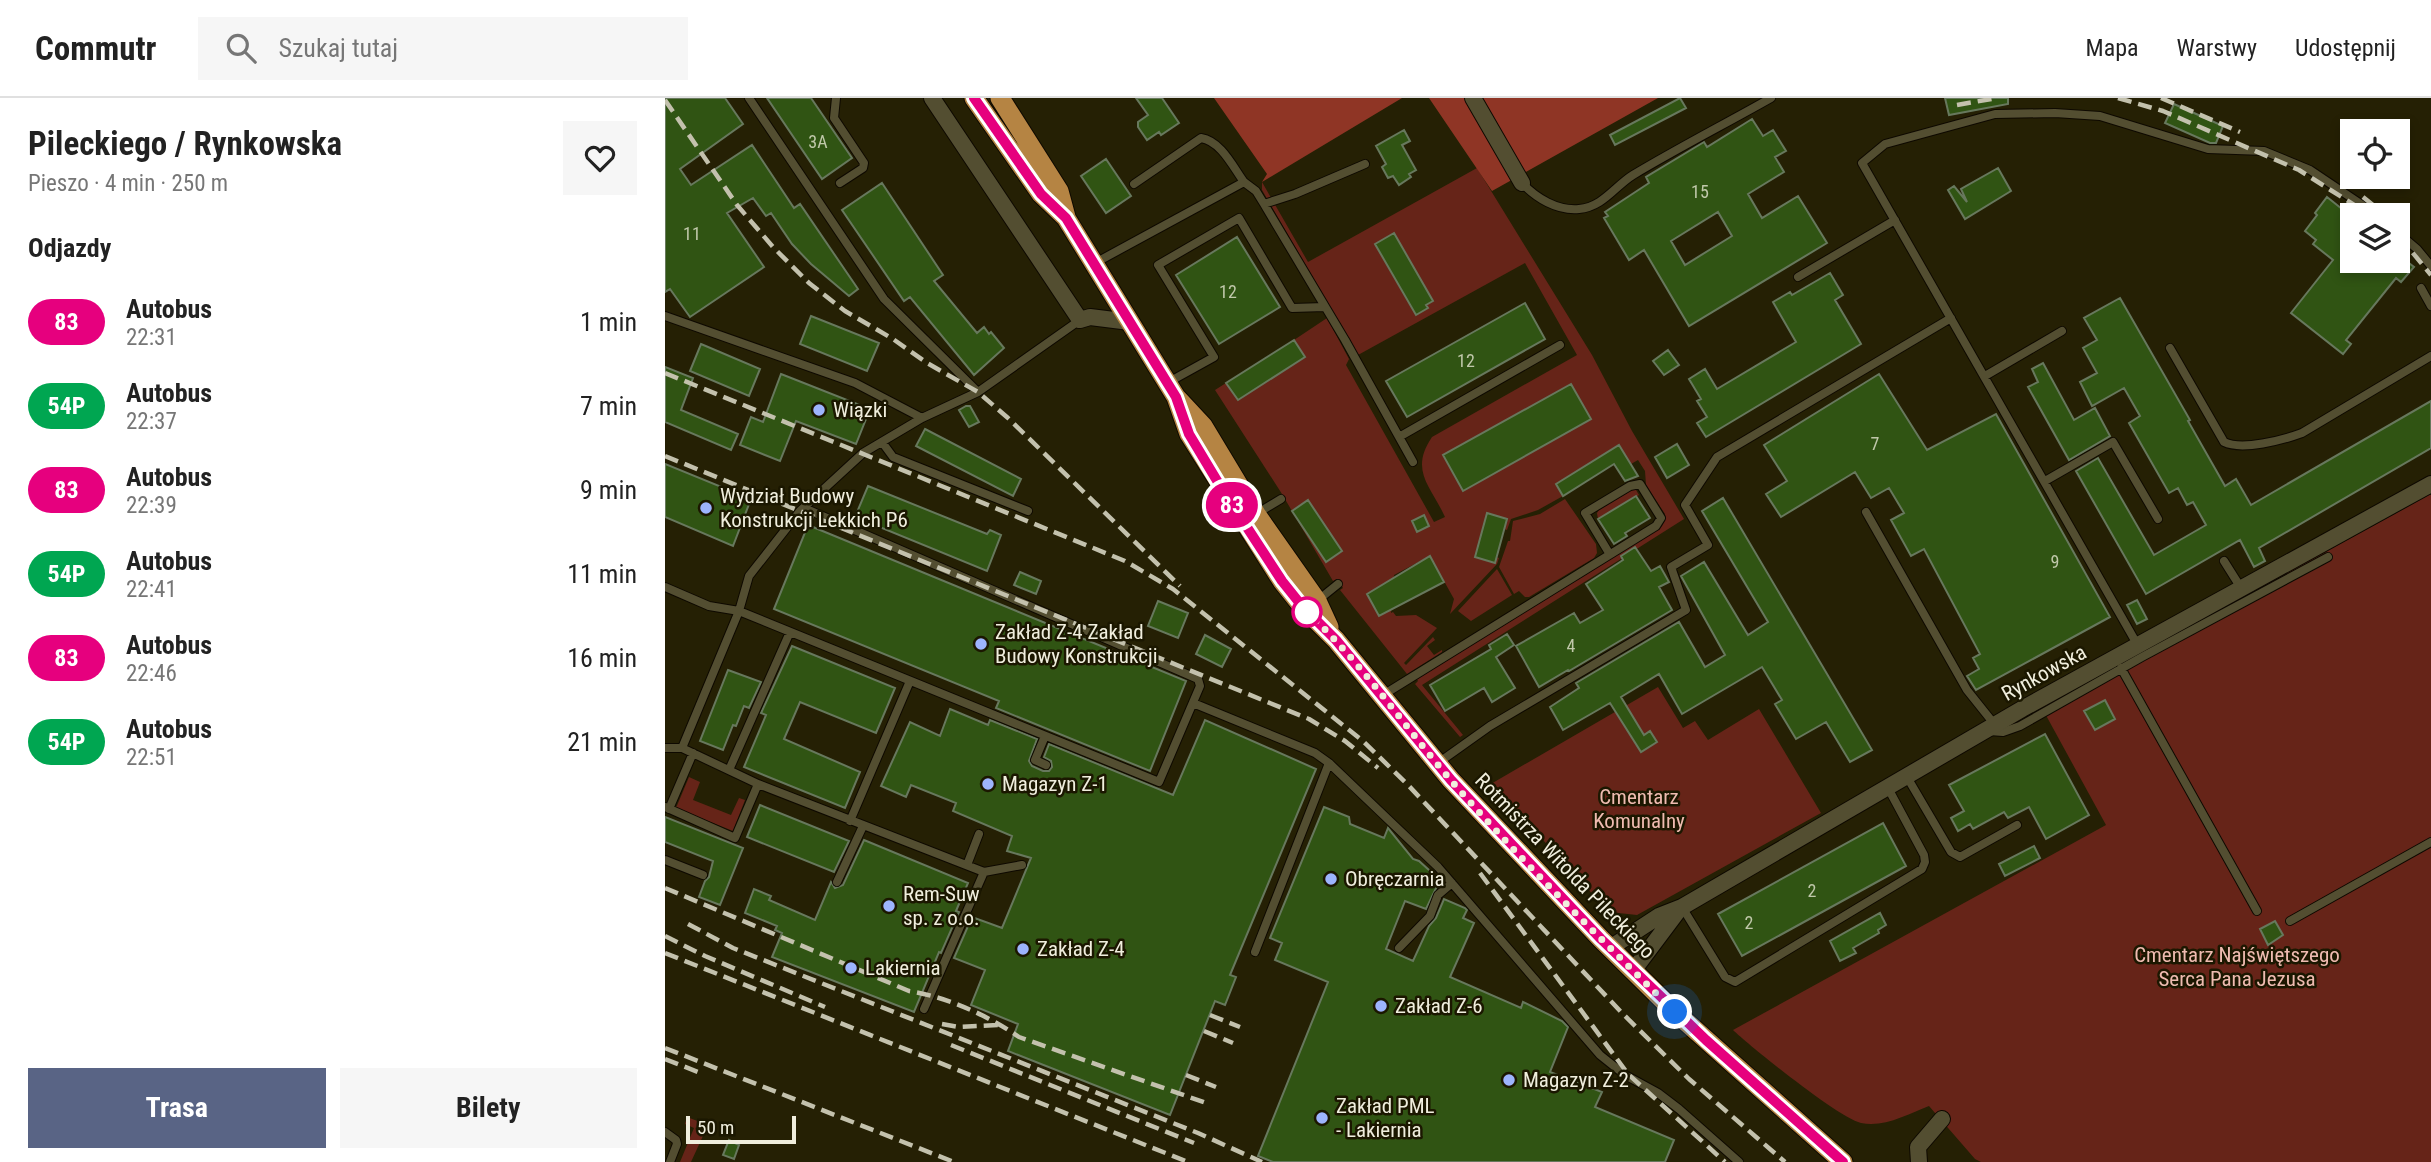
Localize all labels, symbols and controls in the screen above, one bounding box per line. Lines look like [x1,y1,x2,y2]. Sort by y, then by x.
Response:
search box [198,17,688,80]
text: Commutr [35,29,156,68]
icon: search [222,29,260,67]
text: Szukaj tutaj [278,33,398,63]
text: Mapa [2086,34,2139,62]
text: Warstwy [2177,34,2257,62]
text: Udostępnij [2295,34,2396,62]
map controls [2340,119,2410,273]
button: locate [2340,119,2410,189]
button: heart [563,121,637,195]
text: Pileckiego / Rynkowska [28,124,342,163]
house number: 3A [808,131,828,152]
text: Pieszo · 4 min · 250 m [28,170,228,197]
house number: 15 [1691,181,1709,202]
button: layers [2340,203,2410,273]
house number: 11 [683,223,701,244]
text: Odjazdy [28,233,111,263]
house number: 12 [1219,281,1237,302]
text: Autobus [126,294,212,324]
text: 1 min [580,307,637,337]
text: 83 [54,308,79,336]
text: 22:31 [126,324,177,351]
house number: 12 [1457,350,1475,371]
text: Autobus [126,378,212,408]
text: 7 min [580,391,637,421]
text: 54P [48,392,85,420]
place label: Wiązki [833,398,887,422]
marker: Wiązki [811,402,827,418]
text: 22:37 [126,408,177,435]
house number: 7 [1871,433,1880,454]
text: Autobus [126,462,212,492]
text: 9 min [580,475,637,505]
text: 83 [54,476,79,504]
line badge: 83 [1201,482,1263,528]
place label: Wydział Budowy Konstrukcji Lekkich P6 [720,484,908,532]
text: 83 [1220,491,1244,519]
text: 22:39 [126,492,177,519]
marker: Wydział Budowy Konstrukcji Lekkich P6 [698,500,714,516]
text: Autobus [126,546,212,576]
house number: 9 [2051,551,2059,572]
text: 11 min [567,559,637,589]
text: 54P [48,560,85,588]
text: 22:41 [126,576,177,603]
unlabelled marker [1292,597,1322,627]
place label: Zakład Z-4 Zakład Budowy Konstrukcji [995,620,1158,668]
text: Autobus [126,630,212,660]
house number: 4 [1567,635,1576,656]
marker: Zakład Z-4 Zakład Budowy Konstrukcji [973,636,989,652]
street label: Rynkowska [1998,640,2090,706]
text: 16 min [567,643,637,673]
text: 83 [54,644,79,672]
text: 22:46 [126,660,177,687]
text: Autobus [126,714,212,744]
text: 21 min [567,727,637,757]
text: 54P [48,728,85,756]
text: 22:51 [126,744,177,771]
street label: Rotmistrza Witolda Pileckiego [1470,768,1660,964]
place label: Magazyn Z-1 [1002,772,1108,796]
marker: Magazyn Z-1 [980,776,996,792]
park label: Cmentarz Komunalny [1593,785,1685,833]
place label: Obręczarnia [1345,867,1444,891]
marker: Obręczarnia [1323,871,1339,887]
house number: 2 [1808,880,1817,901]
place label: Rem-Suw sp. z o.o. [903,882,980,930]
marker: Rem-Suw sp. z o.o. [881,898,897,914]
house number: 2 [1745,912,1754,933]
place label: Zakład Z-4 [1037,937,1125,961]
marker: Zakład Z-4 [1015,941,1031,957]
park label: Cmentarz Najświętszego Serca Pana Jezusa [2134,943,2340,991]
place label: Lakiernia [865,956,941,980]
marker: Lakiernia [843,960,859,976]
place label: Zakład Z-6 [1395,994,1483,1018]
your location [1657,994,1692,1029]
marker: Zakład Z-6 [1373,998,1389,1014]
button: Trasa [28,1068,326,1148]
button: Bilety [340,1068,637,1148]
place label: Magazyn Z-2 [1523,1068,1629,1092]
marker: Magazyn Z-2 [1501,1072,1517,1088]
place label: Zakład PML - Lakiernia [1336,1094,1435,1142]
marker: Zakład PML - Lakiernia [1314,1110,1330,1126]
scale bar [686,1113,796,1145]
text: 50 m [697,1116,734,1139]

